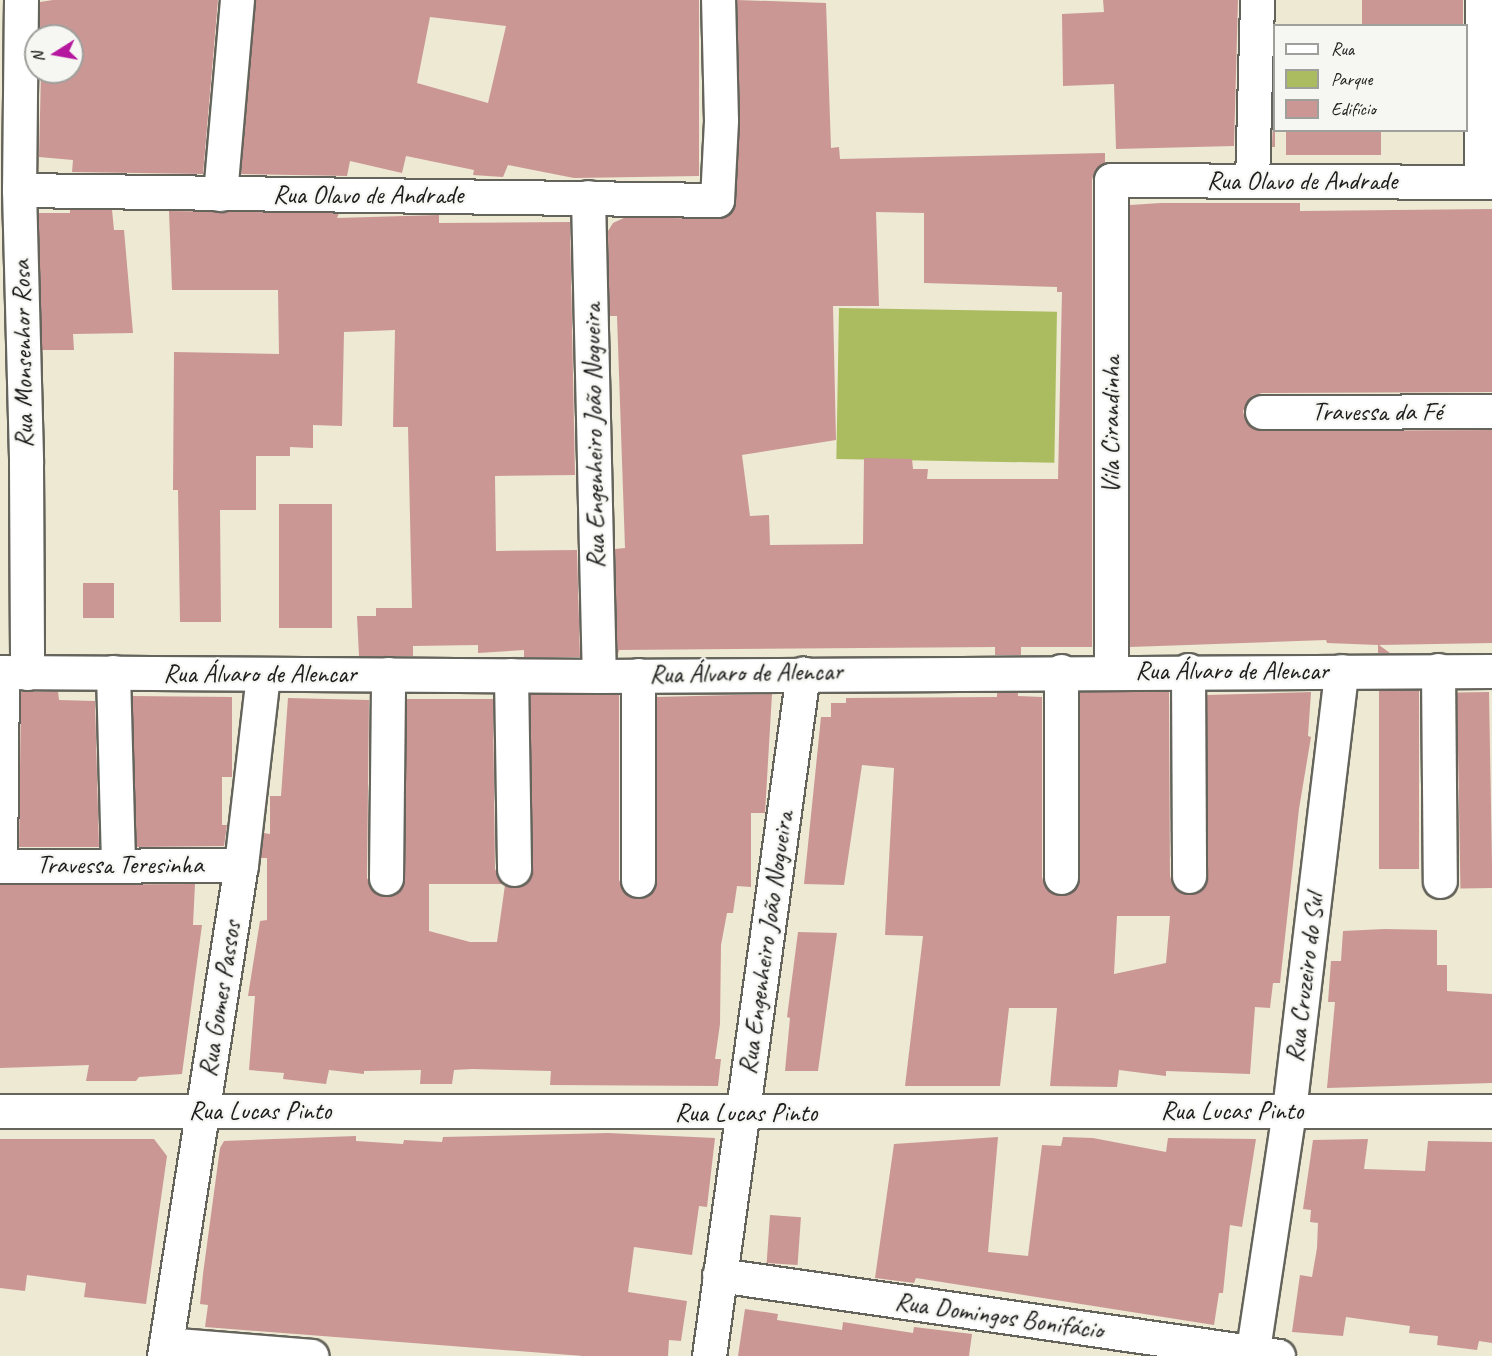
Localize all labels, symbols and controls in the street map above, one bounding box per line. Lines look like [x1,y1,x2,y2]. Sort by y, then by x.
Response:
north arrow [24,24,84,84]
legend [1273,24,1468,132]
text: Rua [1331,38,1354,60]
text: N [28,50,49,64]
text: Parque [1331,68,1372,90]
text: Edifício [1331,98,1376,120]
street label: Rua Olavo de Andrade [1206,165,1398,197]
street label: Rua Olavo de Andrade [272,179,464,211]
street label: Rua Monsenhor Rosa [6,260,40,448]
street label: Rua Engenheiro João Nogueira [576,303,612,569]
street label: Vila Cirandinha [1095,356,1127,494]
street label: Travessa da Fé [1312,396,1442,428]
street label: Rua Álvaro de Alencar [1135,655,1329,687]
street label: Rua Álvaro de Alencar [649,656,843,690]
street label: Rua Álvaro de Alencar [163,658,357,690]
street label: Rua Engenheiro João Nogueira [732,810,800,1076]
street label: Travessa Teresinha [37,849,203,881]
street label: Rua Cruzeiro do Sul [1279,892,1331,1064]
street label: Rua Gomes Passos [192,919,248,1079]
street label: Rua Lucas Pinto [190,1095,330,1127]
street label: Rua Lucas Pinto [1162,1095,1302,1127]
street label: Rua Lucas Pinto [676,1097,816,1129]
street label: Rua Domingos Bonifácio [893,1286,1105,1346]

